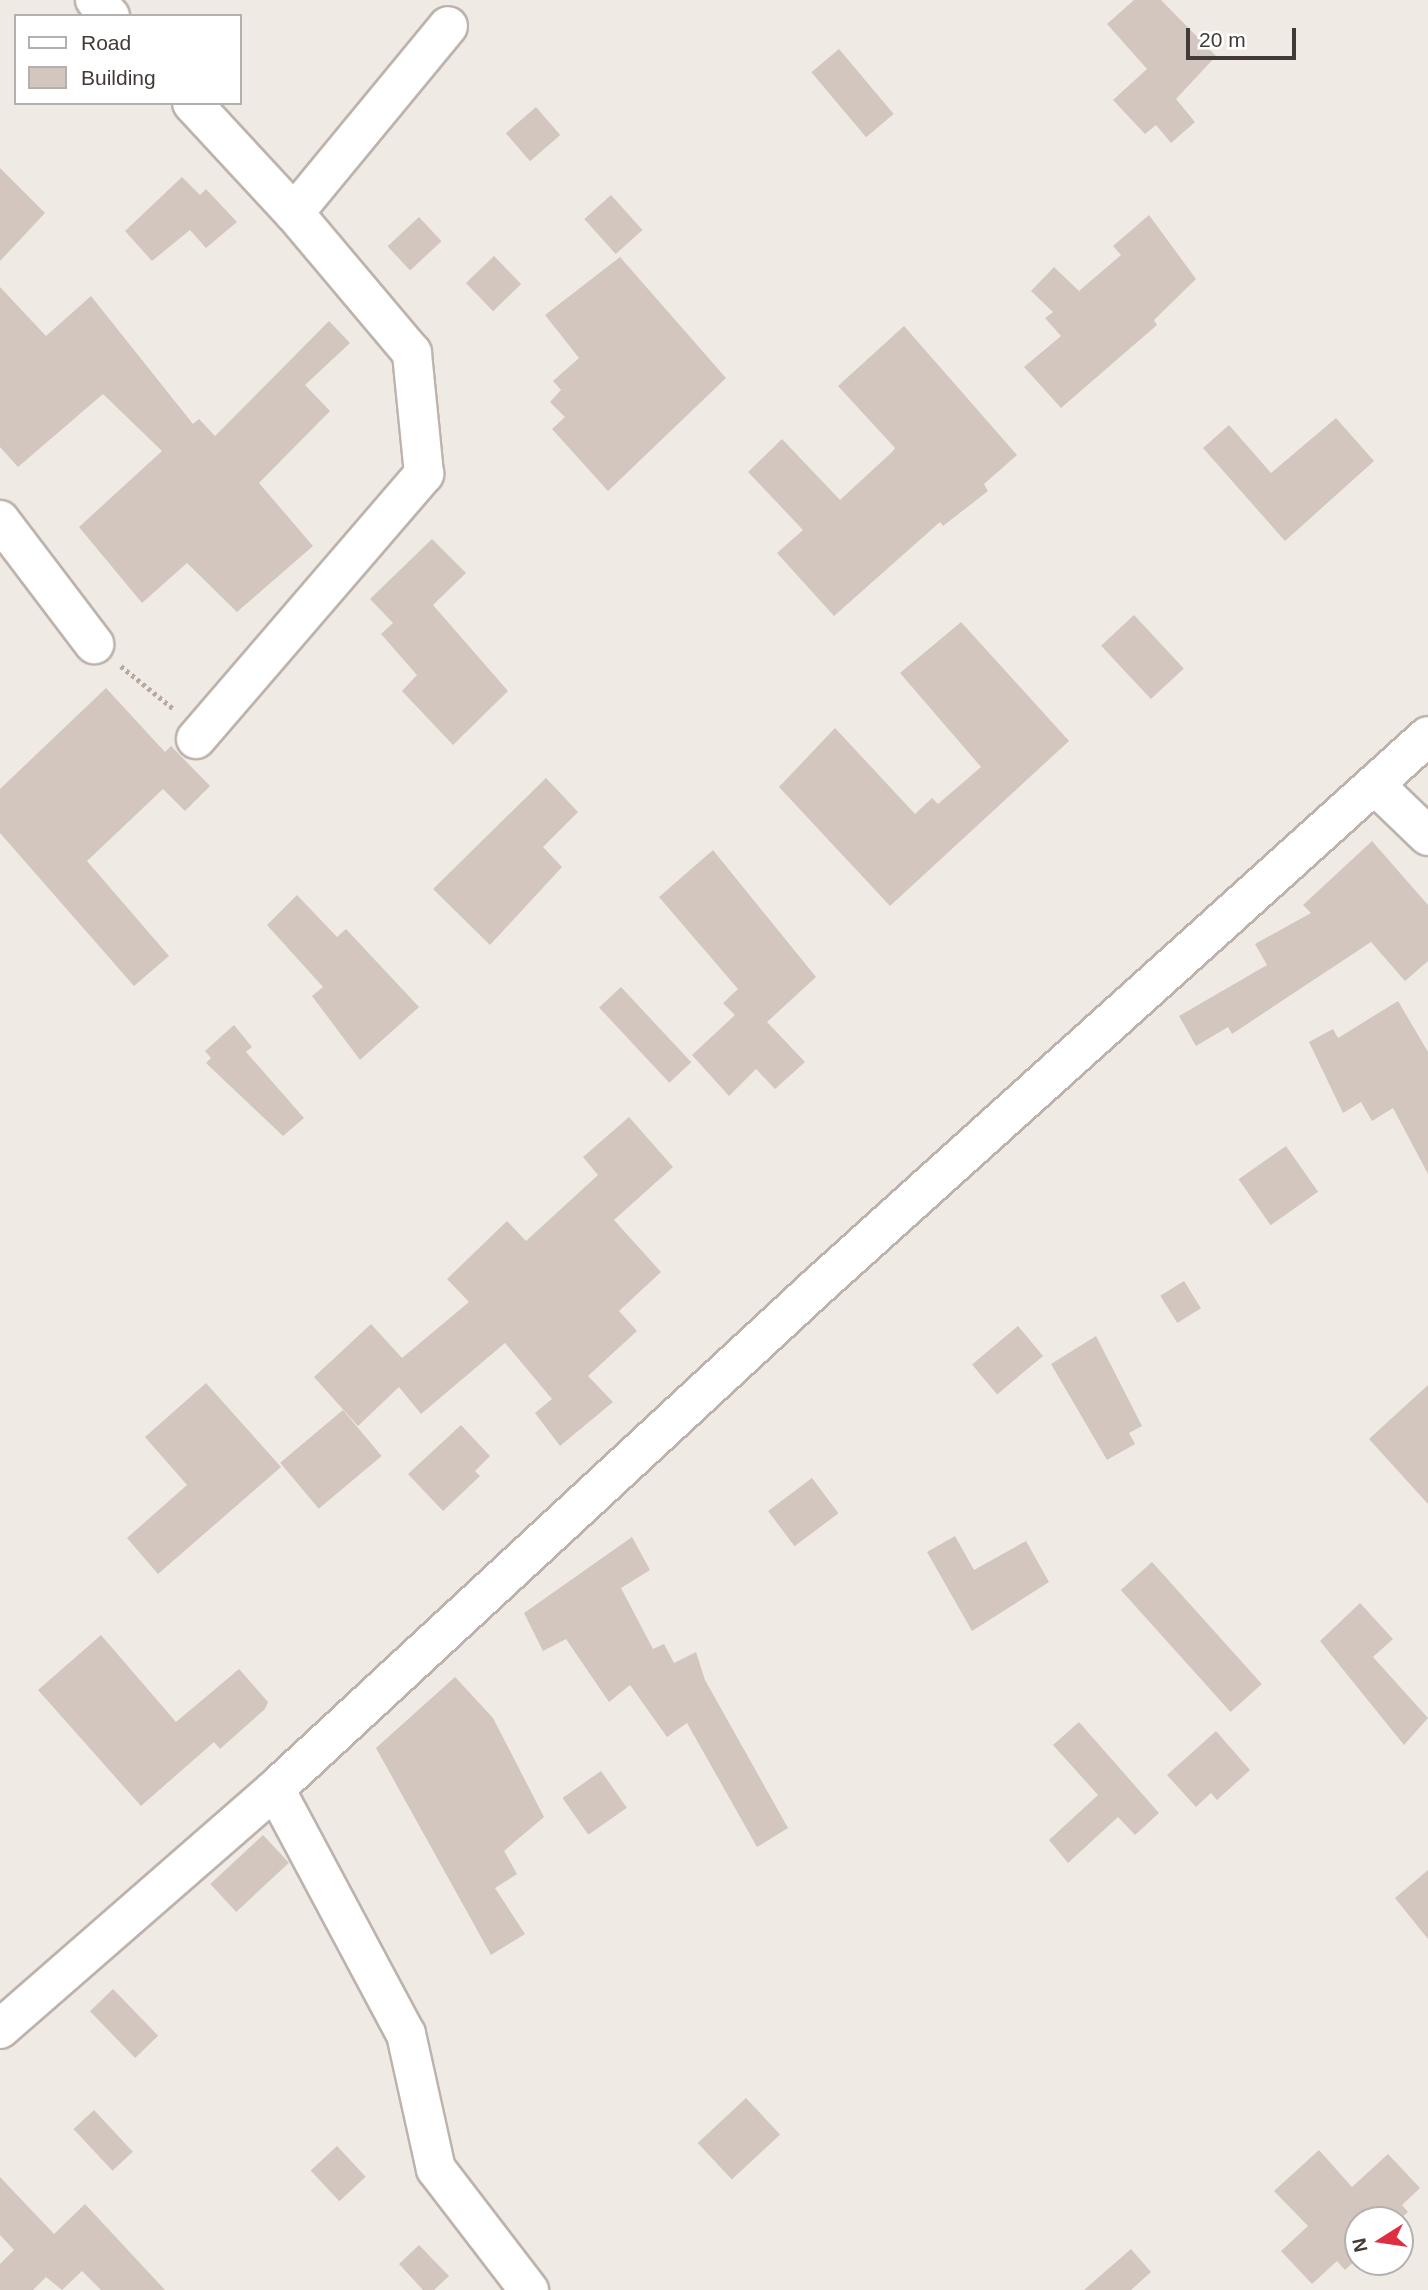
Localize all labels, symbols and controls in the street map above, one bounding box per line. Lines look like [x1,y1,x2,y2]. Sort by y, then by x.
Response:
legend [14,14,242,105]
scale bar [1190,14,1300,58]
text: 20 m [1199,28,1246,51]
text: Road [81,31,131,54]
text: Building [81,66,156,89]
north arrow [1344,2206,1414,2276]
text: N [1348,2236,1372,2254]

